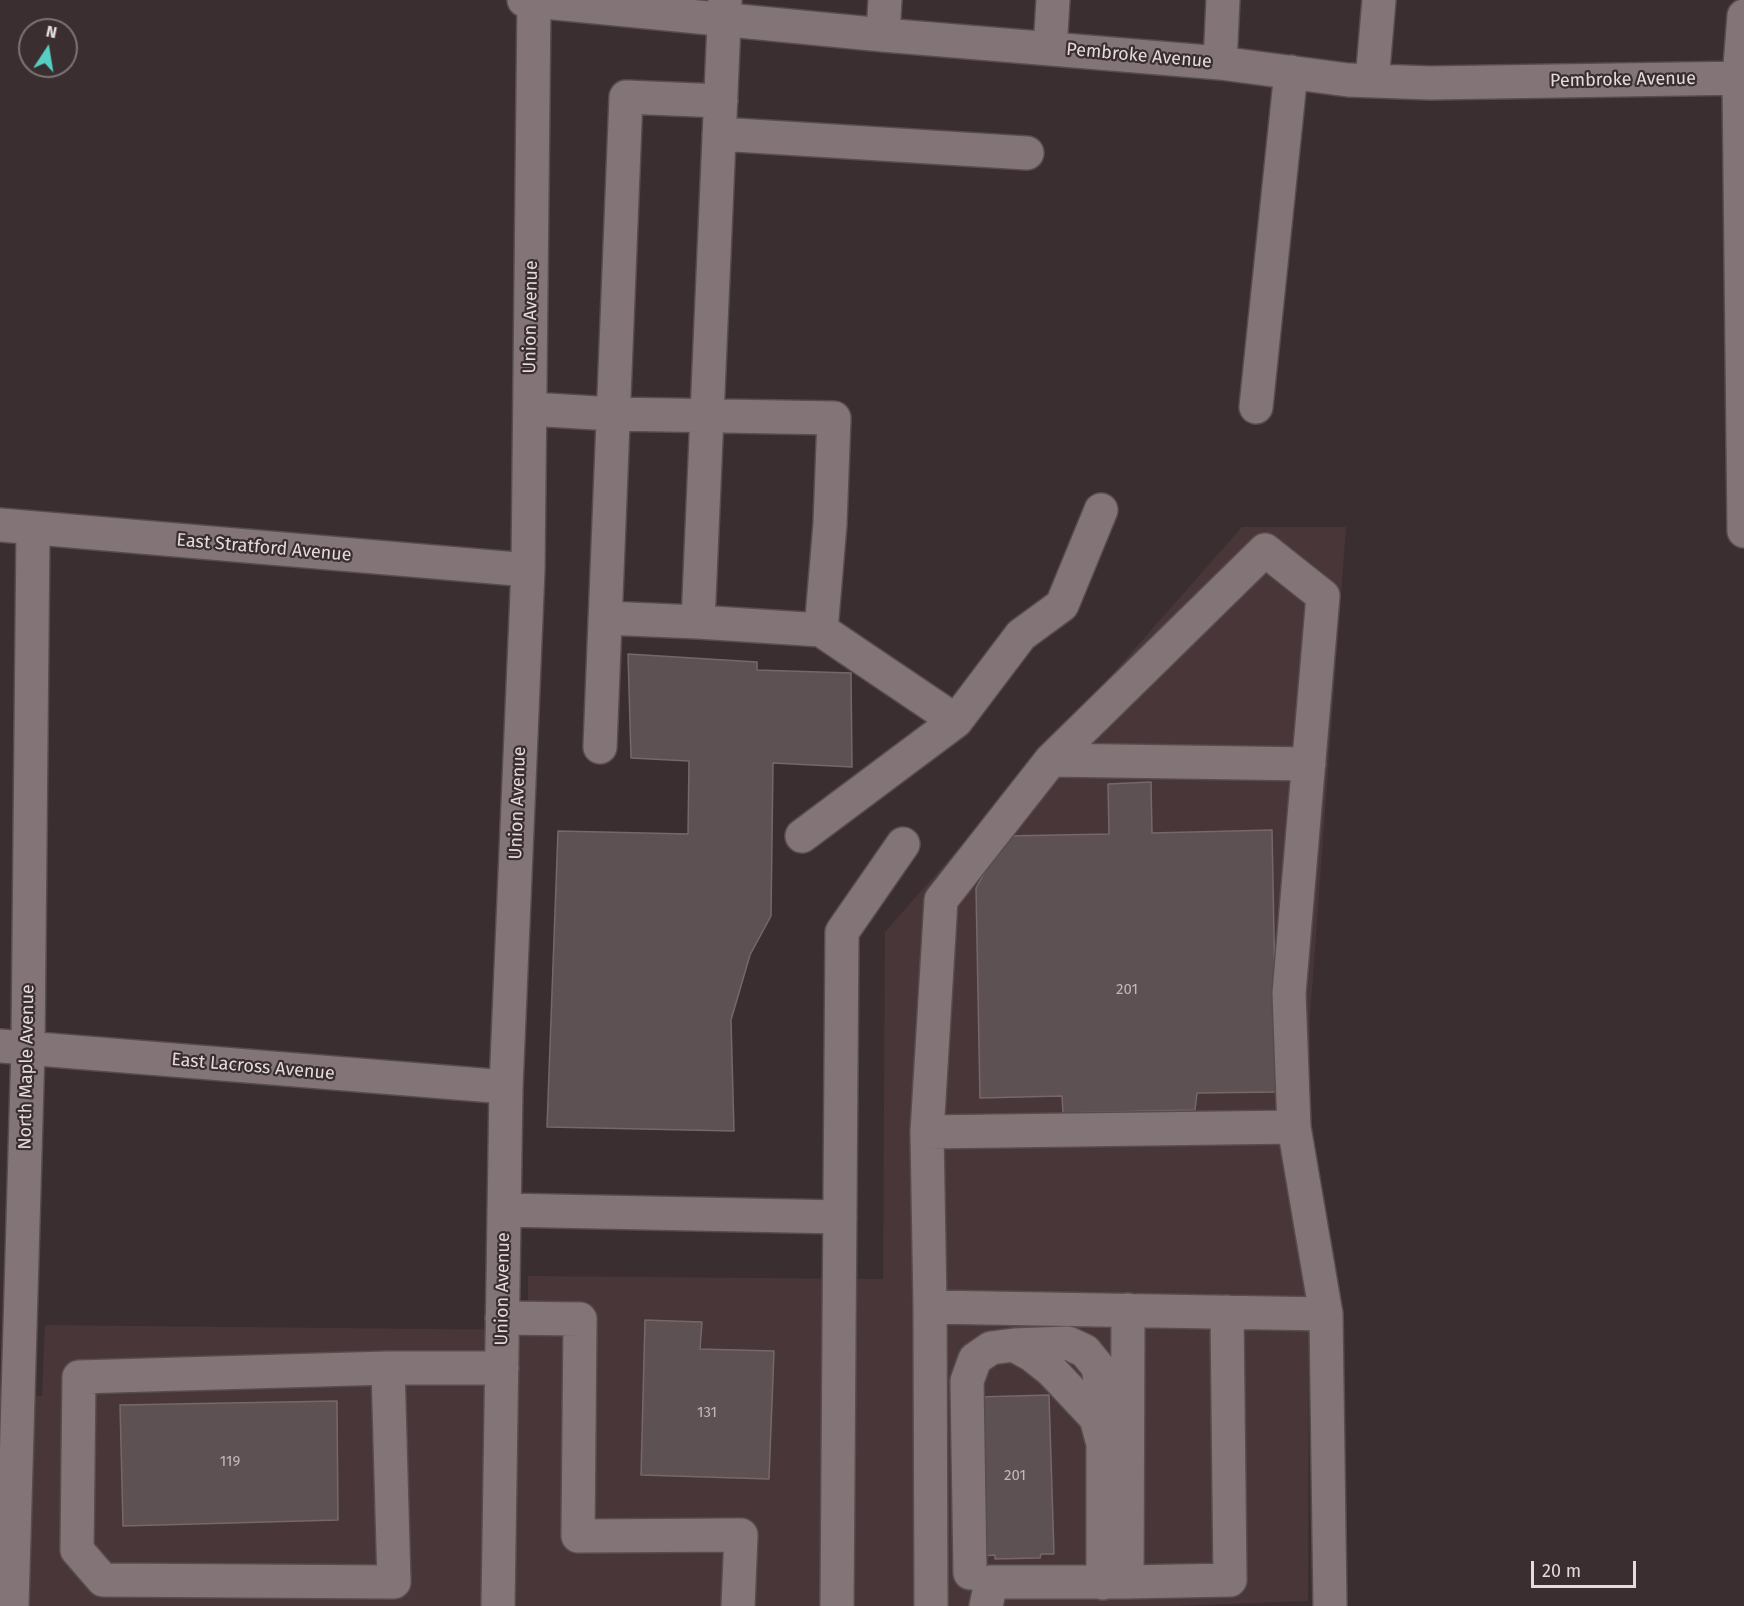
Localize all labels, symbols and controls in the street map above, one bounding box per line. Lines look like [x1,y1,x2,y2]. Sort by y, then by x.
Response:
north arrow [18,18,78,78]
text: N [44,21,59,42]
street label: Pembroke Avenue [1065,39,1213,73]
street label: Pembroke Avenue [1550,68,1696,92]
street label: Union Avenue [519,260,543,374]
street label: East Stratford Avenue [176,530,352,566]
street label: Union Avenue [505,746,531,860]
house number: 201 [1116,981,1138,999]
street label: North Maple Avenue [15,984,39,1150]
street label: East Lacross Avenue [170,1049,336,1085]
street label: Union Avenue [491,1232,515,1346]
house number: 131 [697,1404,717,1422]
house number: 119 [220,1453,240,1471]
house number: 201 [1004,1467,1026,1485]
scale bar [1534,1549,1639,1587]
text: 20 m [1542,1560,1581,1582]

